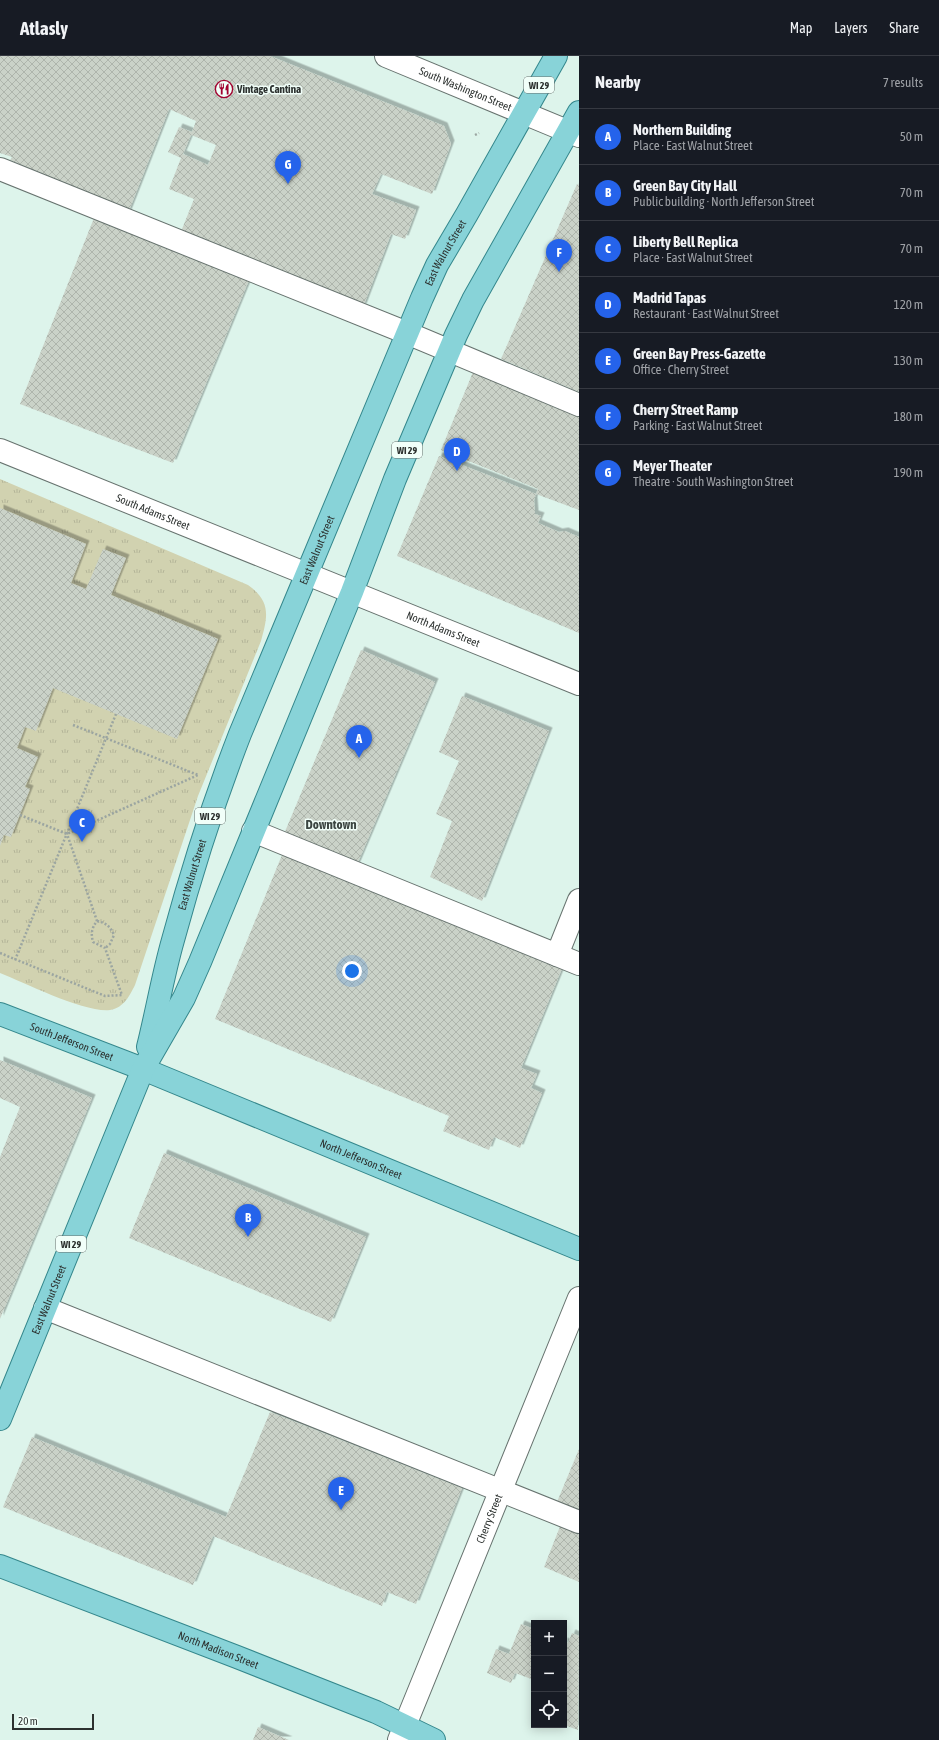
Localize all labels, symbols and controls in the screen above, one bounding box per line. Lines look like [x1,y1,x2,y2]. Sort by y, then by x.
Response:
text: Atlasly [20,17,68,39]
text: Map [790,20,812,36]
text: Layers [834,20,867,36]
text: Share [889,20,919,36]
street label: South Washington Street [417,64,513,113]
text: Nearby [595,72,641,92]
text: 7 results [883,75,923,90]
road number: WI 29 [524,77,554,93]
restaurant icon: Vintage Cantina [214,79,234,99]
place label: Vintage Cantina [236,83,301,95]
text: Northern Building [633,121,731,138]
text: A [605,129,611,144]
text: 50 m [900,129,923,144]
text: Place · East Walnut Street [633,138,753,153]
pin: G [275,151,301,184]
text: Green Bay City Hall [633,177,737,194]
text: B [605,185,611,200]
text: 70 m [900,185,923,200]
text: Public building · North Jefferson Street [633,194,814,209]
street label: East Walnut Street [422,218,468,288]
text: Liberty Bell Replica [633,233,738,250]
pin: F [546,239,572,272]
text: C [605,241,611,256]
text: 70 m [900,241,923,256]
text: Place · East Walnut Street [633,250,753,265]
text: Madrid Tapas [633,289,706,306]
text: D [604,297,612,312]
text: 120 m [894,297,923,312]
text: Restaurant · East Walnut Street [633,306,779,321]
text: Green Bay Press-Gazette [633,345,766,362]
text: E [605,353,611,368]
text: 130 m [894,353,923,368]
text: Office · Cherry Street [633,362,729,377]
text: Cherry Street Ramp [633,401,738,418]
text: F [605,409,611,424]
text: 180 m [894,409,923,424]
text: Parking · East Walnut Street [633,418,762,433]
pin: D [444,438,470,471]
road number: WI 29 [392,442,422,458]
text: Meyer Theater [633,457,712,474]
text: G [605,465,611,480]
text: 190 m [894,465,923,480]
text: Theatre · South Washington Street [633,474,793,489]
street label: South Adams Street [114,492,192,532]
street label: East Walnut Street [297,514,337,586]
street label: North Adams Street [405,609,482,649]
pin: A [346,725,372,758]
road number: WI 29 [195,808,225,824]
pin: C [69,809,95,842]
district label: Downtown [306,817,357,832]
street label: East Walnut Street [176,838,208,911]
your location [342,961,362,981]
street label: South Jefferson Street [29,1020,115,1063]
street label: North Jefferson Street [318,1137,404,1181]
pin: B [235,1204,261,1237]
road number: WI 29 [56,1236,86,1252]
street label: East Walnut Street [29,1263,68,1336]
pin: E [328,1477,354,1510]
street label: Cherry Street [474,1492,505,1545]
map controls [531,1620,567,1728]
button: + [531,1620,567,1656]
street label: North Madison Street [177,1629,260,1671]
button: − [531,1656,567,1692]
button: locate [531,1692,567,1728]
scale bar [12,1712,94,1731]
text: 20 m [18,1715,38,1727]

